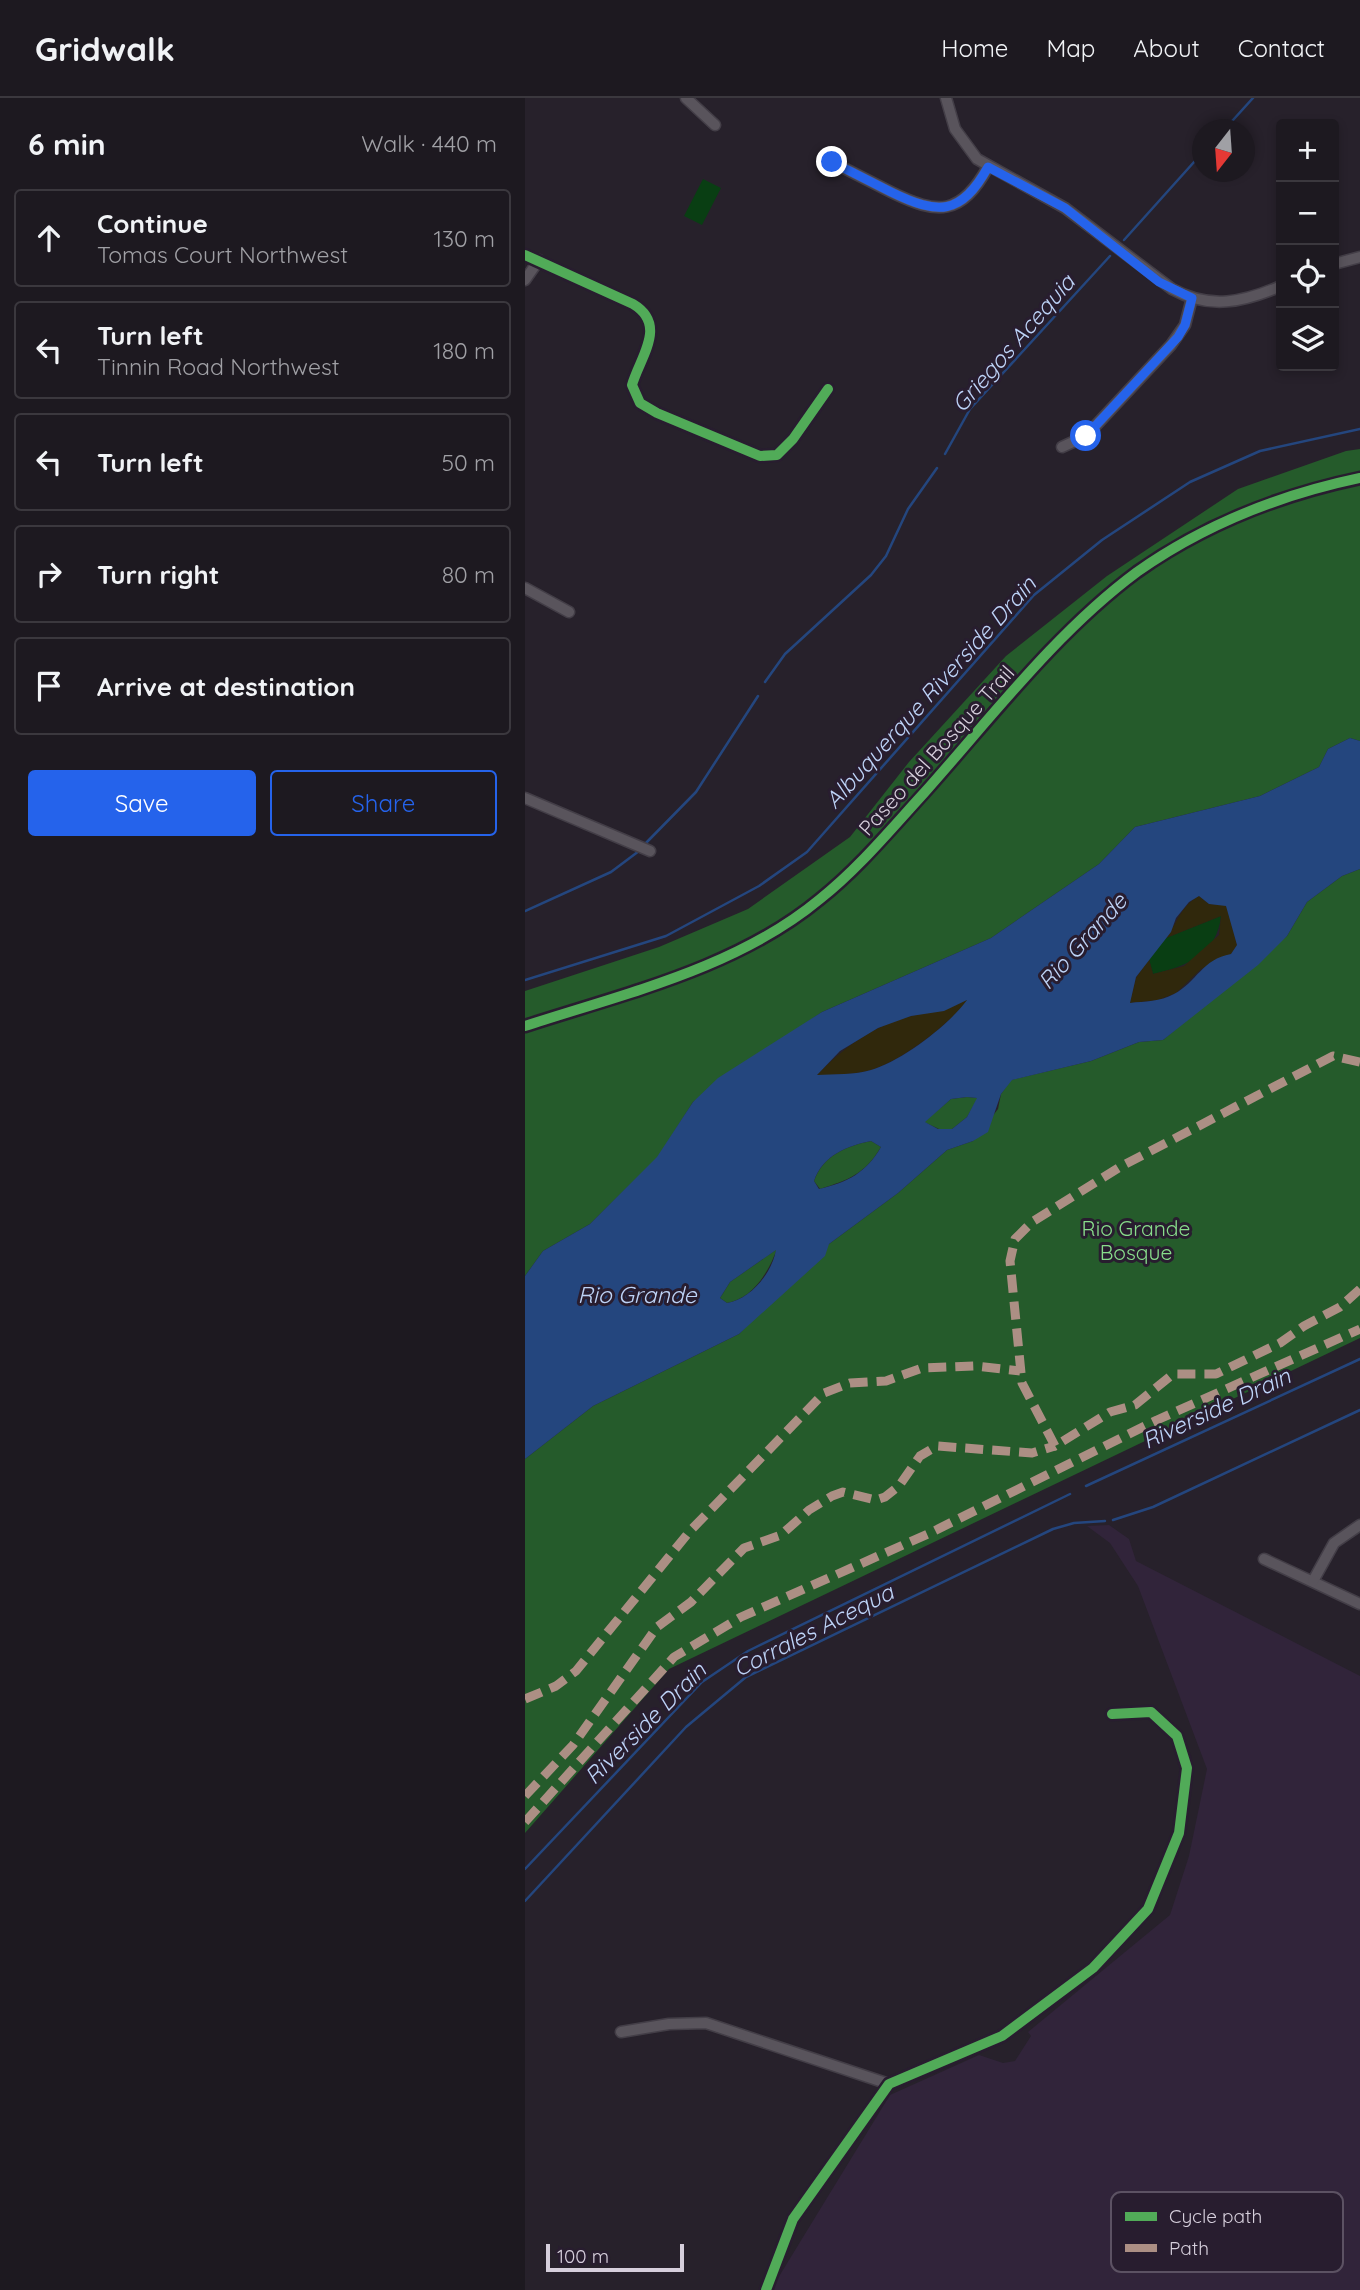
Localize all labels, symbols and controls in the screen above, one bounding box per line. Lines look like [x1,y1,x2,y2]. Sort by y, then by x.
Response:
text: Gridwalk [35,28,175,69]
text: Home [941,33,1008,63]
text: Map [1046,33,1095,63]
text: About [1133,33,1200,63]
text: Contact [1238,33,1325,63]
north arrow [1192,119,1255,182]
map controls [1276,119,1339,371]
button: + [1276,119,1339,182]
text: 6 min [28,125,106,163]
text: Walk · 440 m [361,129,497,158]
route end [816,146,847,177]
button: − [1276,182,1339,245]
text: Continue [97,207,208,240]
icon: ahead [30,219,68,257]
text: 130 m [433,224,495,253]
text: Tomas Court Northwest [97,240,348,269]
button: locate [1276,245,1339,308]
water label: Griegos Acequia [945,267,1081,418]
button: layers [1276,308,1339,371]
text: Turn left [97,319,204,352]
icon: left [30,331,68,369]
text: 180 m [433,336,495,365]
text: Tinnin Road Northwest [97,352,339,381]
route start [1070,420,1101,451]
icon: left [30,443,68,481]
text: Turn left [97,446,204,479]
text: 50 m [442,448,495,477]
icon: right [30,555,68,593]
text: Turn right [97,558,219,591]
text: 80 m [442,560,495,589]
water label: Albuquerque Riverside Drain [818,569,1042,814]
street label: Paseo del Bosque Trail [853,659,1019,841]
icon: arrive [30,667,68,705]
text: Arrive at destination [97,670,355,703]
button: Save [28,770,256,836]
button: Share [270,770,497,836]
water label: Rio Grande [1031,886,1133,995]
park label: Rio Grande Bosque [1082,1215,1190,1265]
water label: Rio Grande [577,1280,698,1309]
water label: Riverside Drain [1137,1361,1295,1455]
water label: Corrales Acequa [728,1577,899,1683]
water label: Riverside Drain [578,1656,712,1790]
legend [1111,2192,1343,2272]
text: Cycle path [1169,2204,1262,2228]
text: Path [1169,2236,1209,2260]
scale bar [546,2241,684,2273]
text: 100 m [557,2244,609,2268]

